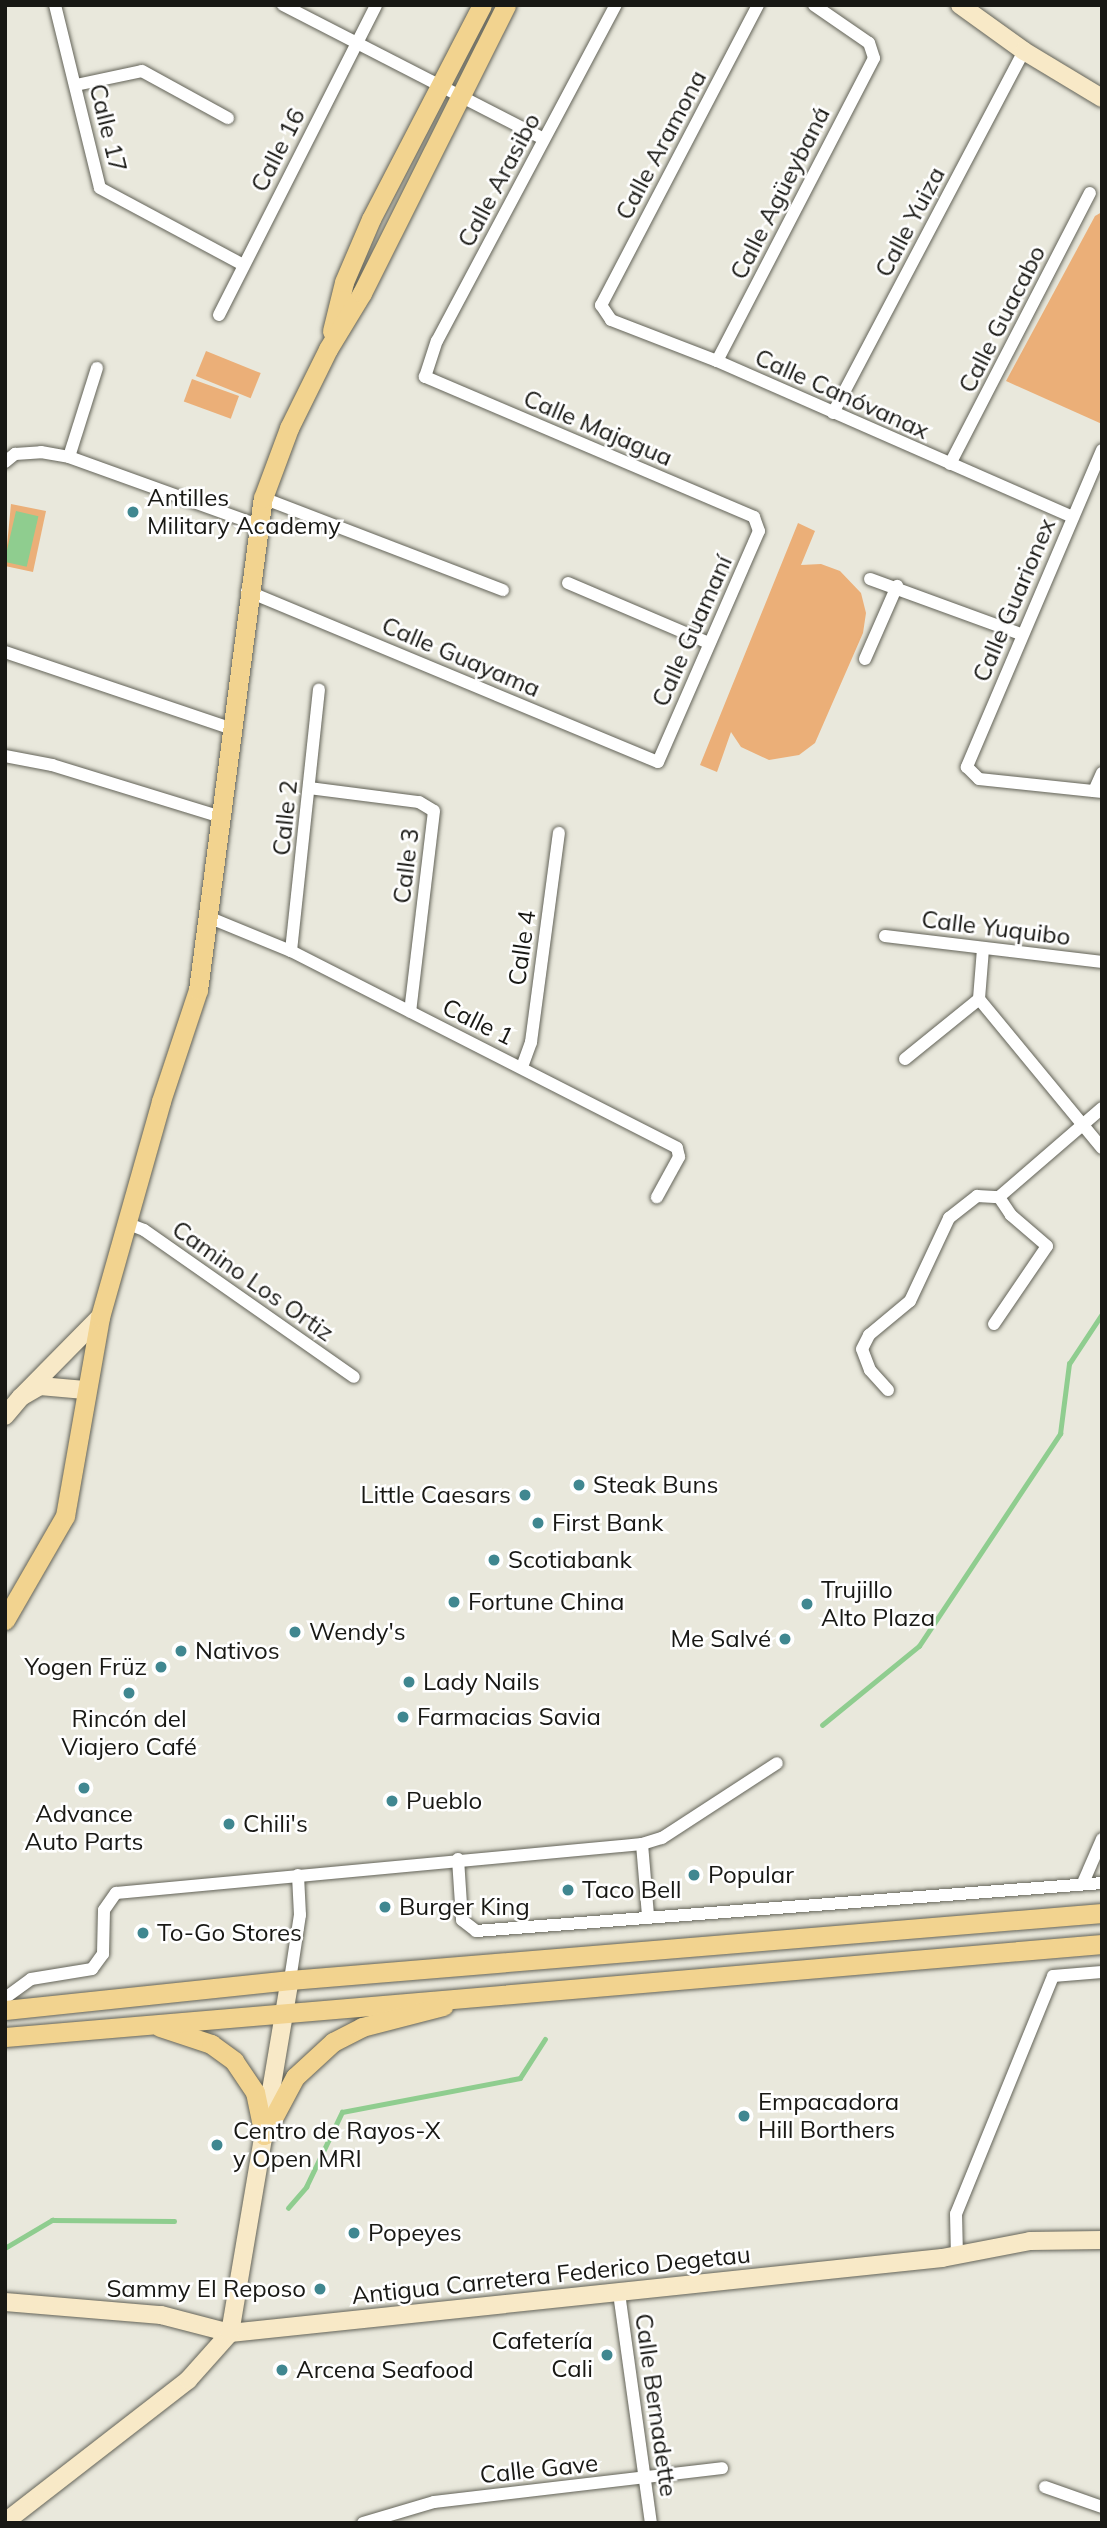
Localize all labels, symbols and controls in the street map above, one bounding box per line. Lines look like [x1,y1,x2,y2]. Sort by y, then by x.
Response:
street label: Calle Aramona [610,65,712,225]
street label: Calle 17 [83,81,133,175]
street label: Calle Agüeybaná [724,102,836,284]
street label: Calle 16 [245,103,311,197]
street label: Calle Arasibo [452,108,546,252]
street label: Calle Yuiza [869,162,951,282]
street label: Calle Guacabo [953,241,1051,397]
street label: Calle Canóvanax [751,343,933,445]
street label: Calle Majagua [519,384,677,472]
place label: Antilles Military Academy [147,484,341,540]
marker: Antilles Military Academy [125,504,141,520]
street label: Calle Guarionex [967,514,1061,686]
street label: Calle Guamaní [646,551,738,711]
street label: Calle Guayama [377,611,545,703]
street label: Calle 2 [267,779,303,857]
street label: Calle 3 [387,827,425,905]
street label: Calle Yuquibo [920,905,1072,951]
street label: Calle 4 [502,909,542,987]
street label: Calle 1 [438,992,518,1052]
street label: Camino Los Ortiz [167,1215,339,1347]
place label: Steak Buns [593,1471,718,1499]
marker: Steak Buns [571,1477,587,1493]
place label: Little Caesars [360,1481,511,1509]
marker: Little Caesars [517,1487,533,1503]
place label: First Bank [552,1509,663,1537]
marker: First Bank [530,1515,546,1531]
place label: Scotiabank [508,1546,632,1574]
marker: Scotiabank [486,1552,502,1568]
place label: Trujillo Alto Plaza [821,1576,935,1632]
place label: Fortune China [468,1588,624,1616]
marker: Fortune China [446,1594,462,1610]
marker: Trujillo Alto Plaza [799,1596,815,1612]
place label: Wendy's [309,1618,406,1646]
marker: Wendy's [287,1624,303,1640]
place label: Me Salvé [670,1625,771,1653]
marker: Me Salvé [777,1631,793,1647]
place label: Nativos [195,1637,280,1665]
marker: Nativos [173,1643,189,1659]
place label: Yogen Früz [24,1653,147,1681]
marker: Yogen Früz [153,1659,169,1675]
place label: Lady Nails [423,1668,540,1696]
marker: Lady Nails [401,1674,417,1690]
marker: Rincón del Viajero Café [121,1685,137,1701]
place label: Farmacias Savia [417,1703,601,1731]
place label: Rincón del Viajero Café [61,1705,197,1761]
marker: Farmacias Savia [395,1709,411,1725]
marker: Advance Auto Parts [76,1780,92,1796]
place label: Pueblo [406,1787,482,1815]
marker: Pueblo [384,1793,400,1809]
place label: Advance Auto Parts [25,1800,143,1856]
place label: Chili's [243,1810,308,1838]
marker: Chili's [221,1816,237,1832]
place label: Popular [708,1861,794,1889]
marker: Popular [686,1867,702,1883]
place label: Taco Bell [582,1876,681,1904]
marker: Taco Bell [560,1882,576,1898]
place label: Burger King [399,1893,530,1921]
marker: Burger King [377,1899,393,1915]
place label: To-Go Stores [157,1919,302,1947]
marker: To-Go Stores [135,1925,151,1941]
place label: Empacadora Hill Borthers [758,2088,899,2144]
marker: Empacadora Hill Borthers [736,2108,752,2124]
place label: Centro de Rayos-X y Open MRI [233,2117,441,2173]
marker: Centro de Rayos-X y Open MRI [207,2135,227,2155]
place label: Popeyes [368,2219,462,2247]
marker: Popeyes [346,2225,362,2241]
street label: Antigua Carretera Federico Degetau [350,2240,752,2310]
place label: Sammy El Reposo [106,2275,306,2303]
marker: Sammy El Reposo [312,2281,328,2297]
street label: Calle Bernadette [629,2312,683,2498]
place label: Cafetería Cali [492,2327,593,2383]
marker: Cafetería Cali [599,2347,615,2363]
place label: Arcena Seafood [296,2356,474,2384]
marker: Arcena Seafood [274,2362,290,2378]
street label: Calle Gave [479,2448,599,2490]

